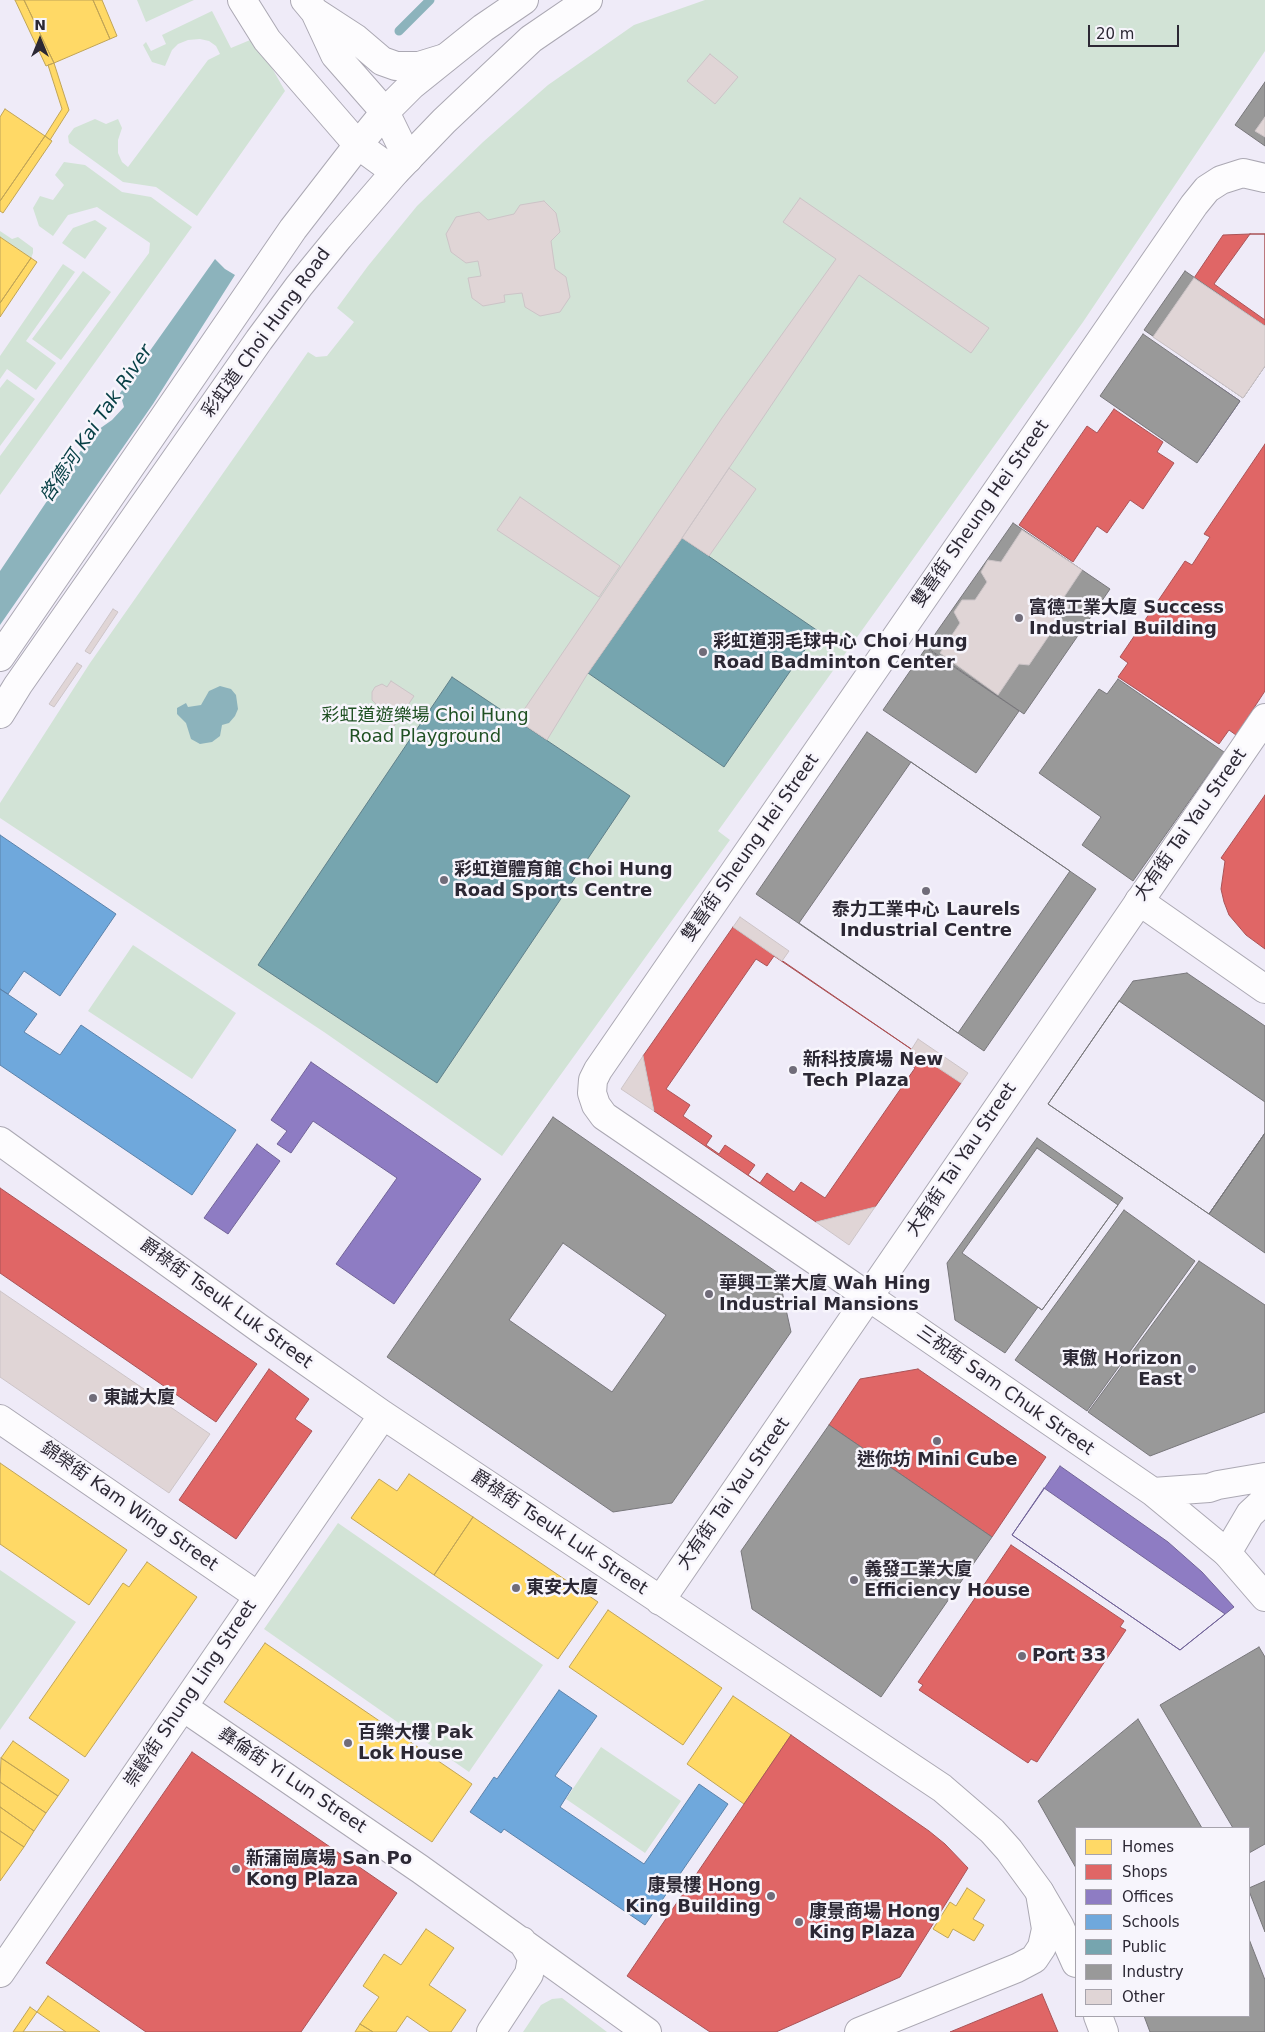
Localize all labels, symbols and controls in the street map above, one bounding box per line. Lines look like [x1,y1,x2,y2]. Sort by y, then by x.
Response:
north arrow [15,15,65,65]
scale bar [1090,15,1181,47]
text: N [34,17,46,33]
text: 20 m [1096,25,1134,43]
street label: 彩虹道 Choi Hung Road [198,244,336,422]
water label: 啓德河 Kai Tak River [36,341,158,507]
street label: 雙喜街 Sheung Hei Street [908,416,1054,612]
place label: 富德工業大廈 Success Industrial Building [1029,597,1224,640]
marker: 富德工業大廈 Success Industrial Building [1013,612,1025,624]
place label: 彩虹道羽毛球中心 Choi Hung Road Badminton Center [713,631,968,674]
marker: 彩虹道羽毛球中心 Choi Hung Road Badminton Center [697,646,709,658]
park label: 彩虹道遊樂場 Choi Hung Road Playground [321,705,529,748]
street label: 大有街 Tai Yau Street [1130,745,1252,905]
street label: 雙喜街 Sheung Hei Street [678,750,824,946]
place label: 彩虹道體育館 Choi Hung Road Sports Centre [454,859,673,902]
marker: 彩虹道體育館 Choi Hung Road Sports Centre [438,874,450,886]
marker: 泰力工業中心 Laurels Industrial Centre [920,885,932,897]
place label: 泰力工業中心 Laurels Industrial Centre [832,899,1020,942]
place label: 新科技廣場 New Tech Plaza [803,1049,943,1092]
marker: 新科技廣場 New Tech Plaza [787,1064,799,1076]
street label: 大有街 Tai Yau Street [902,1079,1022,1241]
street label: 爵祿街 Tseuk Luk Street [136,1234,316,1374]
place label: 華興工業大廈 Wah Hing Industrial Mansions [719,1273,931,1316]
marker: 華興工業大廈 Wah Hing Industrial Mansions [703,1288,715,1300]
street label: 三祝街 Sam Chuk Street [912,1321,1098,1461]
place label: 東傲 Horizon East [1062,1348,1182,1390]
marker: 東傲 Horizon East [1186,1363,1198,1375]
place label: 東誠大廈 [103,1387,175,1409]
marker: 東誠大廈 [87,1392,99,1404]
street label: 大有街 Tai Yau Street [673,1414,795,1574]
marker: 迷你坊 Mini Cube [931,1435,943,1447]
street label: 錦榮街 Kam Wing Street [36,1438,222,1576]
place label: 迷你坊 Mini Cube [857,1449,1017,1471]
street label: 爵祿街 Tseuk Luk Street [467,1466,651,1600]
place label: 義發工業大廈 Efficiency House [864,1559,1030,1602]
marker: 義發工業大廈 Efficiency House [848,1574,860,1586]
place label: 東安大廈 [526,1577,598,1599]
marker: 東安大廈 [510,1582,522,1594]
street label: 崇齡街 Shung Ling Street [120,1596,262,1792]
place label: Port 33 [1032,1645,1106,1667]
marker: Port 33 [1016,1650,1028,1662]
place label: 百樂大樓 Pak Lok House [358,1722,473,1765]
street label: 彝倫街 Yi Lun Street [214,1723,370,1839]
marker: 百樂大樓 Pak Lok House [342,1737,354,1749]
legend [1075,1827,1250,2017]
text: Homes [1122,1838,1174,1856]
place label: 新蒲崗廣場 San Po Kong Plaza [246,1848,412,1890]
marker: 新蒲崗廣場 San Po Kong Plaza [230,1863,242,1875]
text: Shops [1122,1863,1168,1881]
place label: 康景樓 Hong King Building [625,1875,761,1918]
text: Offices [1122,1888,1174,1906]
marker: 康景樓 Hong King Building [765,1890,777,1902]
place label: 康景商場 Hong King Plaza [809,1901,940,1944]
text: Schools [1122,1913,1180,1931]
marker: 康景商場 Hong King Plaza [793,1916,805,1928]
text: Public [1122,1938,1166,1956]
text: Industry [1122,1963,1184,1981]
text: Other [1122,1988,1165,2006]

